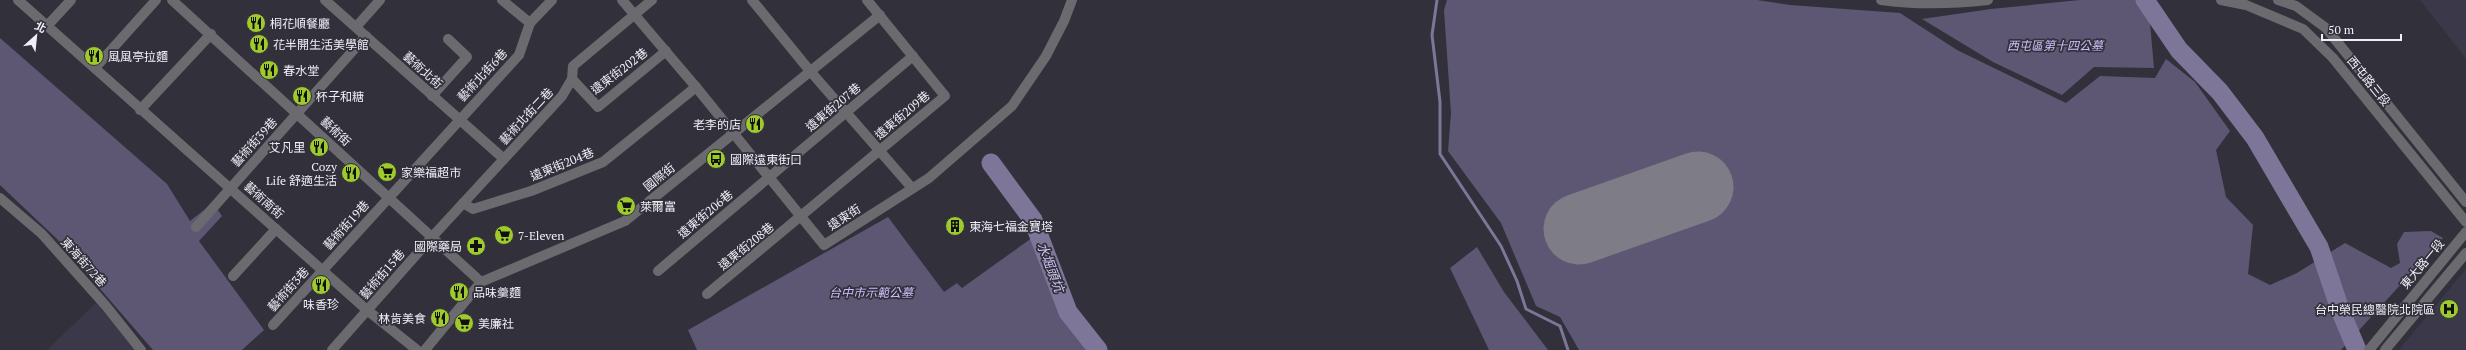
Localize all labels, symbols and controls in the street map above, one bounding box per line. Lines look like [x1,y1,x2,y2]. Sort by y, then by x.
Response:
restaurant icon: 桐花順餐廳 [245,12,267,34]
north arrow [16,16,56,56]
place label: 桐花順餐廳 [270,16,330,31]
scale bar [2322,16,2401,42]
text: 北 [32,18,49,36]
text: 50 m [2328,22,2355,37]
restaurant icon: 花半開生活美學館 [248,33,270,55]
place label: 花半開生活美學館 [273,37,369,52]
park label: 西屯區第十四公墓 [2007,38,2105,53]
restaurant icon: 風風亭拉麵 [83,45,105,67]
street label: 遠東街202巷 [588,45,650,97]
street label: 藝術北街6巷 [454,46,510,104]
street label: 藝術北街 [400,48,446,92]
place label: 風風亭拉麵 [108,49,168,64]
street label: 西屯路三段 [2344,53,2394,109]
restaurant icon: 春水堂 [258,59,280,81]
place label: 春水堂 [283,63,319,78]
street label: 遠東街207巷 [802,80,864,134]
restaurant icon: 杯子和糖 [291,85,313,107]
street label: 藝術北街二巷 [496,85,556,147]
street label: 遠東街209巷 [871,88,933,142]
place label: 杯子和糖 [316,89,364,104]
street label: 藝術街 [318,113,354,149]
restaurant icon: 老李的店 [744,113,766,135]
street label: 藝術街39巷 [228,114,280,170]
place label: 老李的店 [693,117,741,132]
restaurant icon: 艾凡里 [308,136,330,158]
place label: 艾凡里 [269,140,305,155]
street label: 遠東街204巷 [528,144,596,184]
bus stop icon: 國際遠東街口 [705,148,727,170]
place label: 國際遠東街口 [730,152,802,167]
place label: Cozy Life 舒適生活 [266,159,338,188]
street label: 國際街 [640,160,678,194]
supermarket icon: 家樂福超市 [376,161,398,183]
restaurant icon: Cozy Life 舒適生活 [340,162,362,184]
place label: 家樂福超市 [401,165,461,180]
street label: 藝術南街 [241,178,287,222]
street label: 遠東街206巷 [674,187,736,241]
supermarket icon: 萊爾富 [615,195,637,217]
street label: 藝術街19巷 [320,197,372,253]
place label: 萊爾富 [640,199,676,214]
street label: 遠東街 [825,201,863,233]
building icon: 東海七福金寶塔 [944,215,966,237]
street label: 遠東街208巷 [715,219,777,273]
place label: 東海七福金寶塔 [969,219,1053,234]
supermarket icon: 7-Eleven [493,224,515,246]
place label: 7-Eleven [518,228,564,243]
street label: 東海街72巷 [58,234,110,290]
pharmacy icon: 國際藥局 [465,235,487,257]
street label: 東大路一段 [2397,236,2447,292]
place label: 國際藥局 [414,239,462,254]
water label: 水堀頭坑 [1033,239,1069,296]
street label: 藝術街15巷 [356,246,408,302]
street label: 藝術街3巷 [264,264,312,314]
restaurant icon: 味香珍 [310,274,332,296]
restaurant icon: 品味羹麵 [448,281,470,303]
place label: 品味羹麵 [473,285,521,300]
park label: 台中市示範公墓 [829,285,915,300]
place label: 味香珍 [303,297,339,312]
hospital icon: 台中榮民總醫院北院區 [2438,298,2460,320]
place label: 台中榮民總醫院北院區 [2315,302,2435,317]
restaurant icon: 林肯美食 [429,307,451,329]
place label: 林肯美食 [378,311,426,326]
supermarket icon: 美廉社 [453,312,475,334]
place label: 美廉社 [478,316,514,331]

